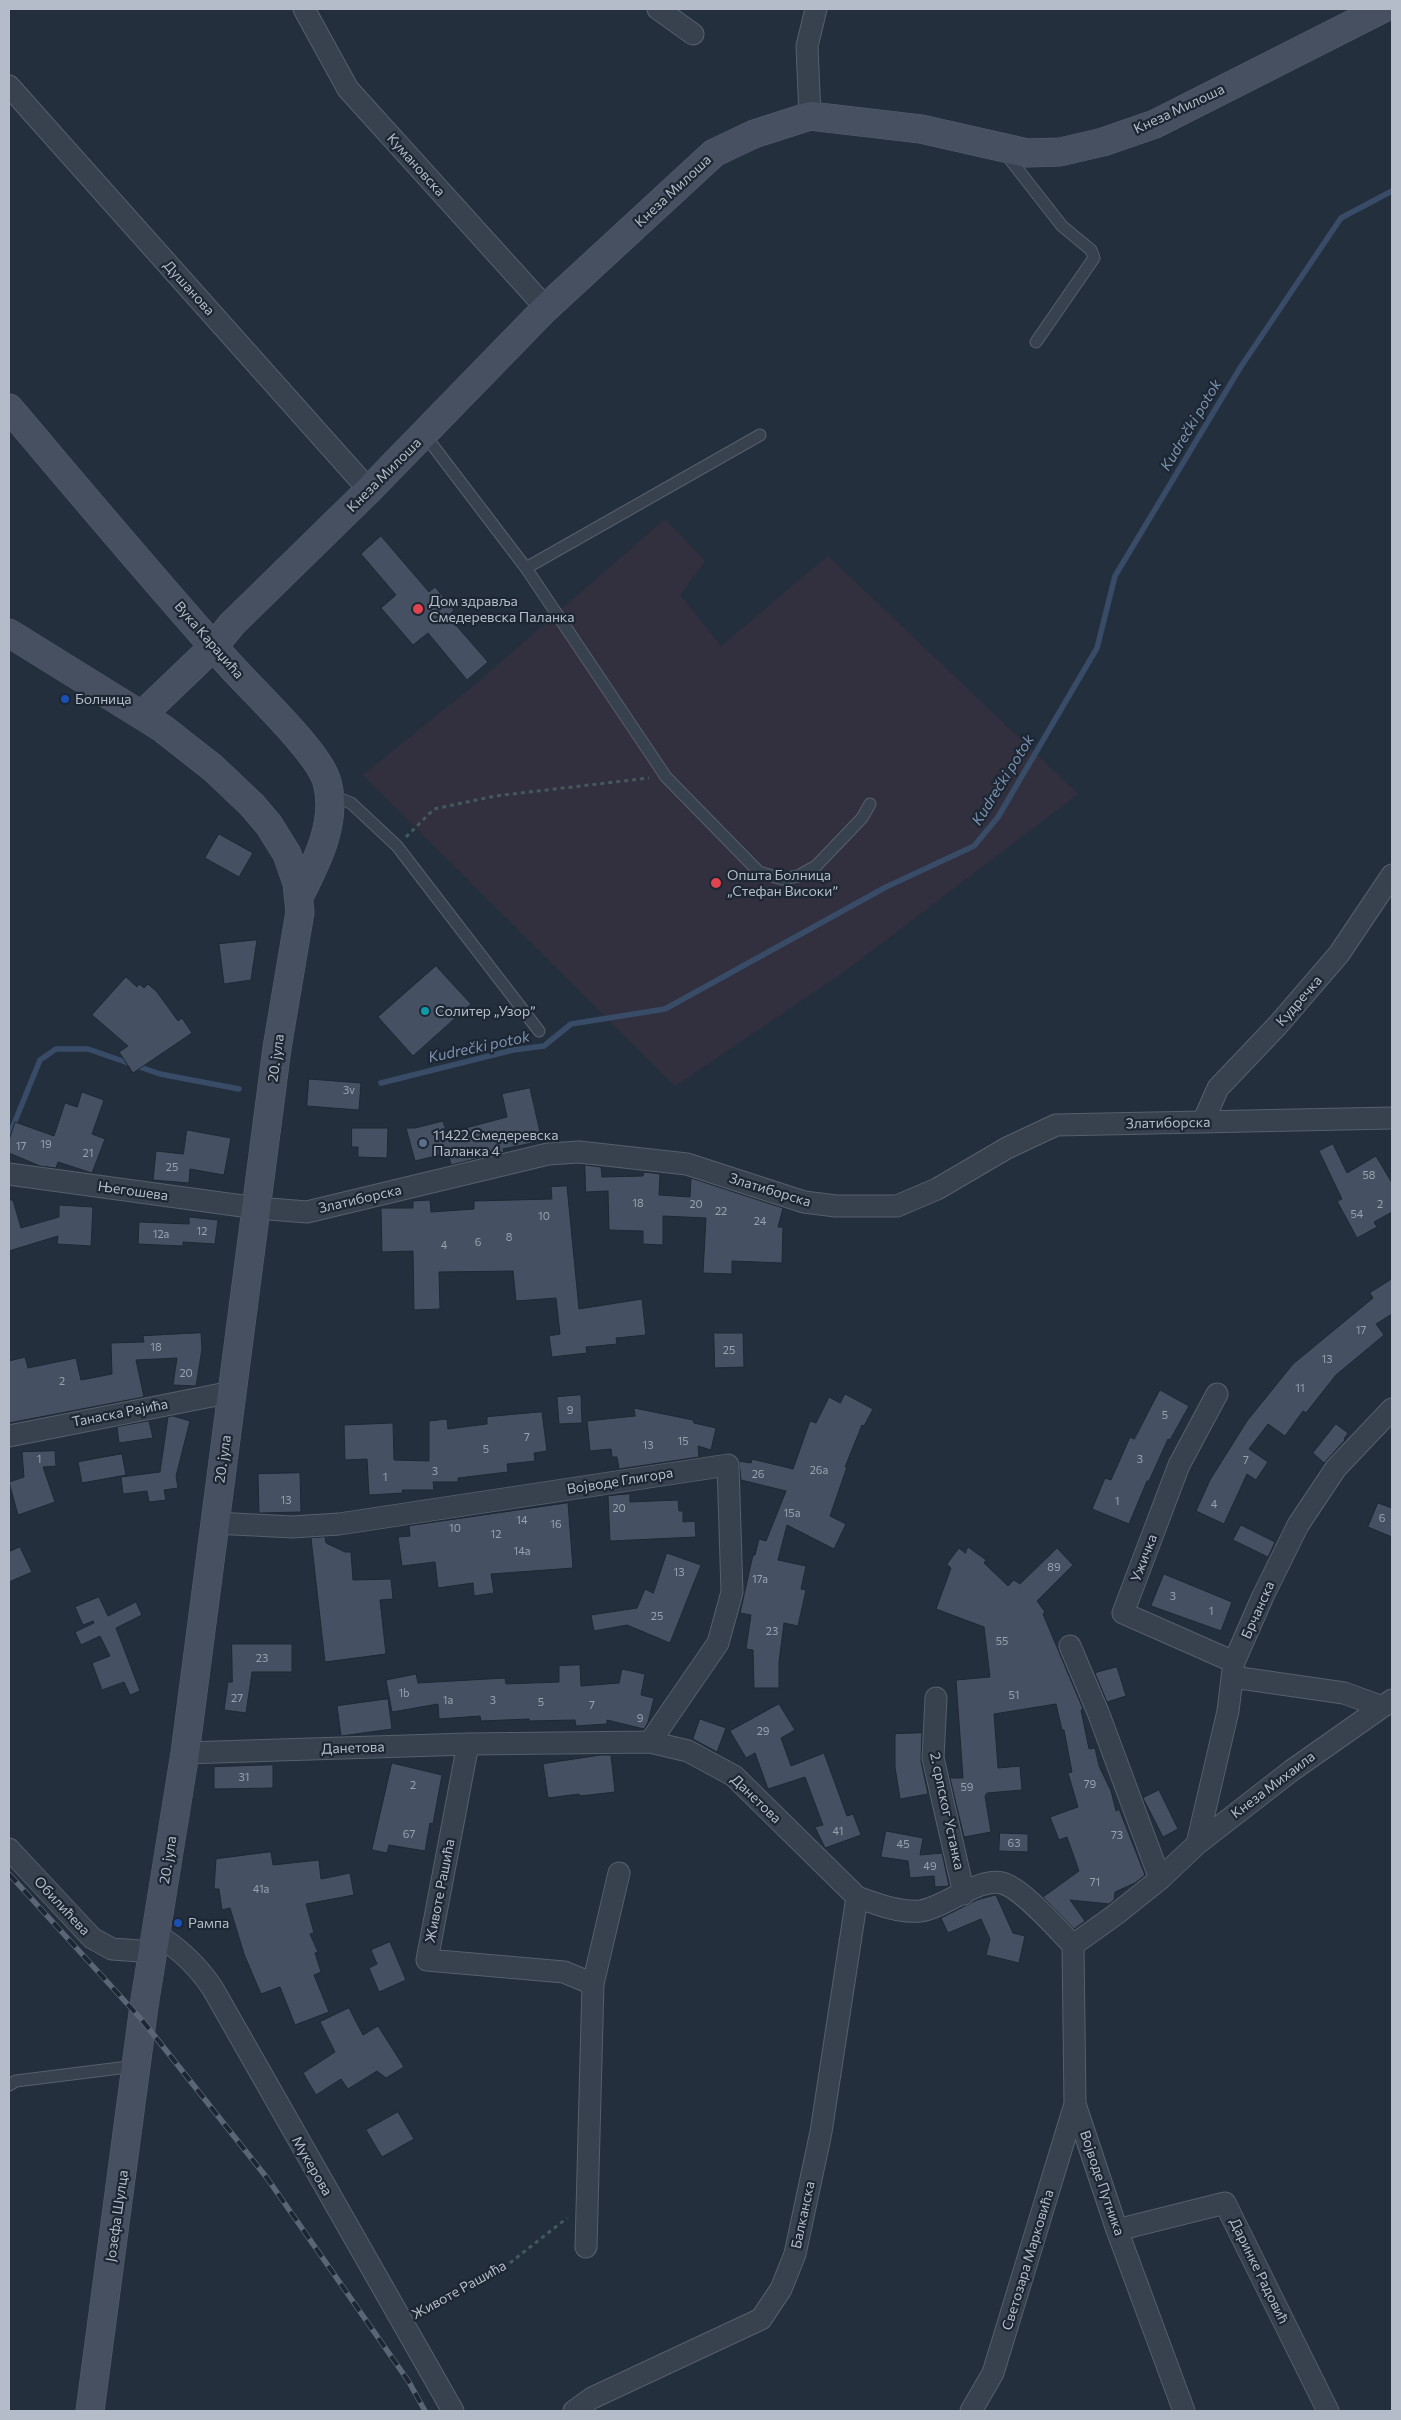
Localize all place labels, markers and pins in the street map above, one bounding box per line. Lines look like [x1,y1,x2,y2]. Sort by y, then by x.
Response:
place label: Дом здравља Смедеревска Паланка [429,593,575,626]
marker: Дом здравља Смедеревска Паланка [411,602,425,616]
place label: Болница [75,691,132,707]
marker: Болница [59,693,71,705]
place label: Општа Болница „Стефан Високи” [727,867,838,900]
marker: Општа Болница „Стефан Високи” [709,876,723,890]
place label: Солитер „Узор” [435,1003,536,1019]
marker: Солитер „Узор” [419,1005,431,1017]
place label: 11422 Смедеревска Паланка 4 [433,1127,559,1160]
marker: 11422 Смедеревска Паланка 4 [417,1137,429,1149]
place label: Рампа [188,1915,229,1931]
marker: Рампа [172,1917,184,1929]

